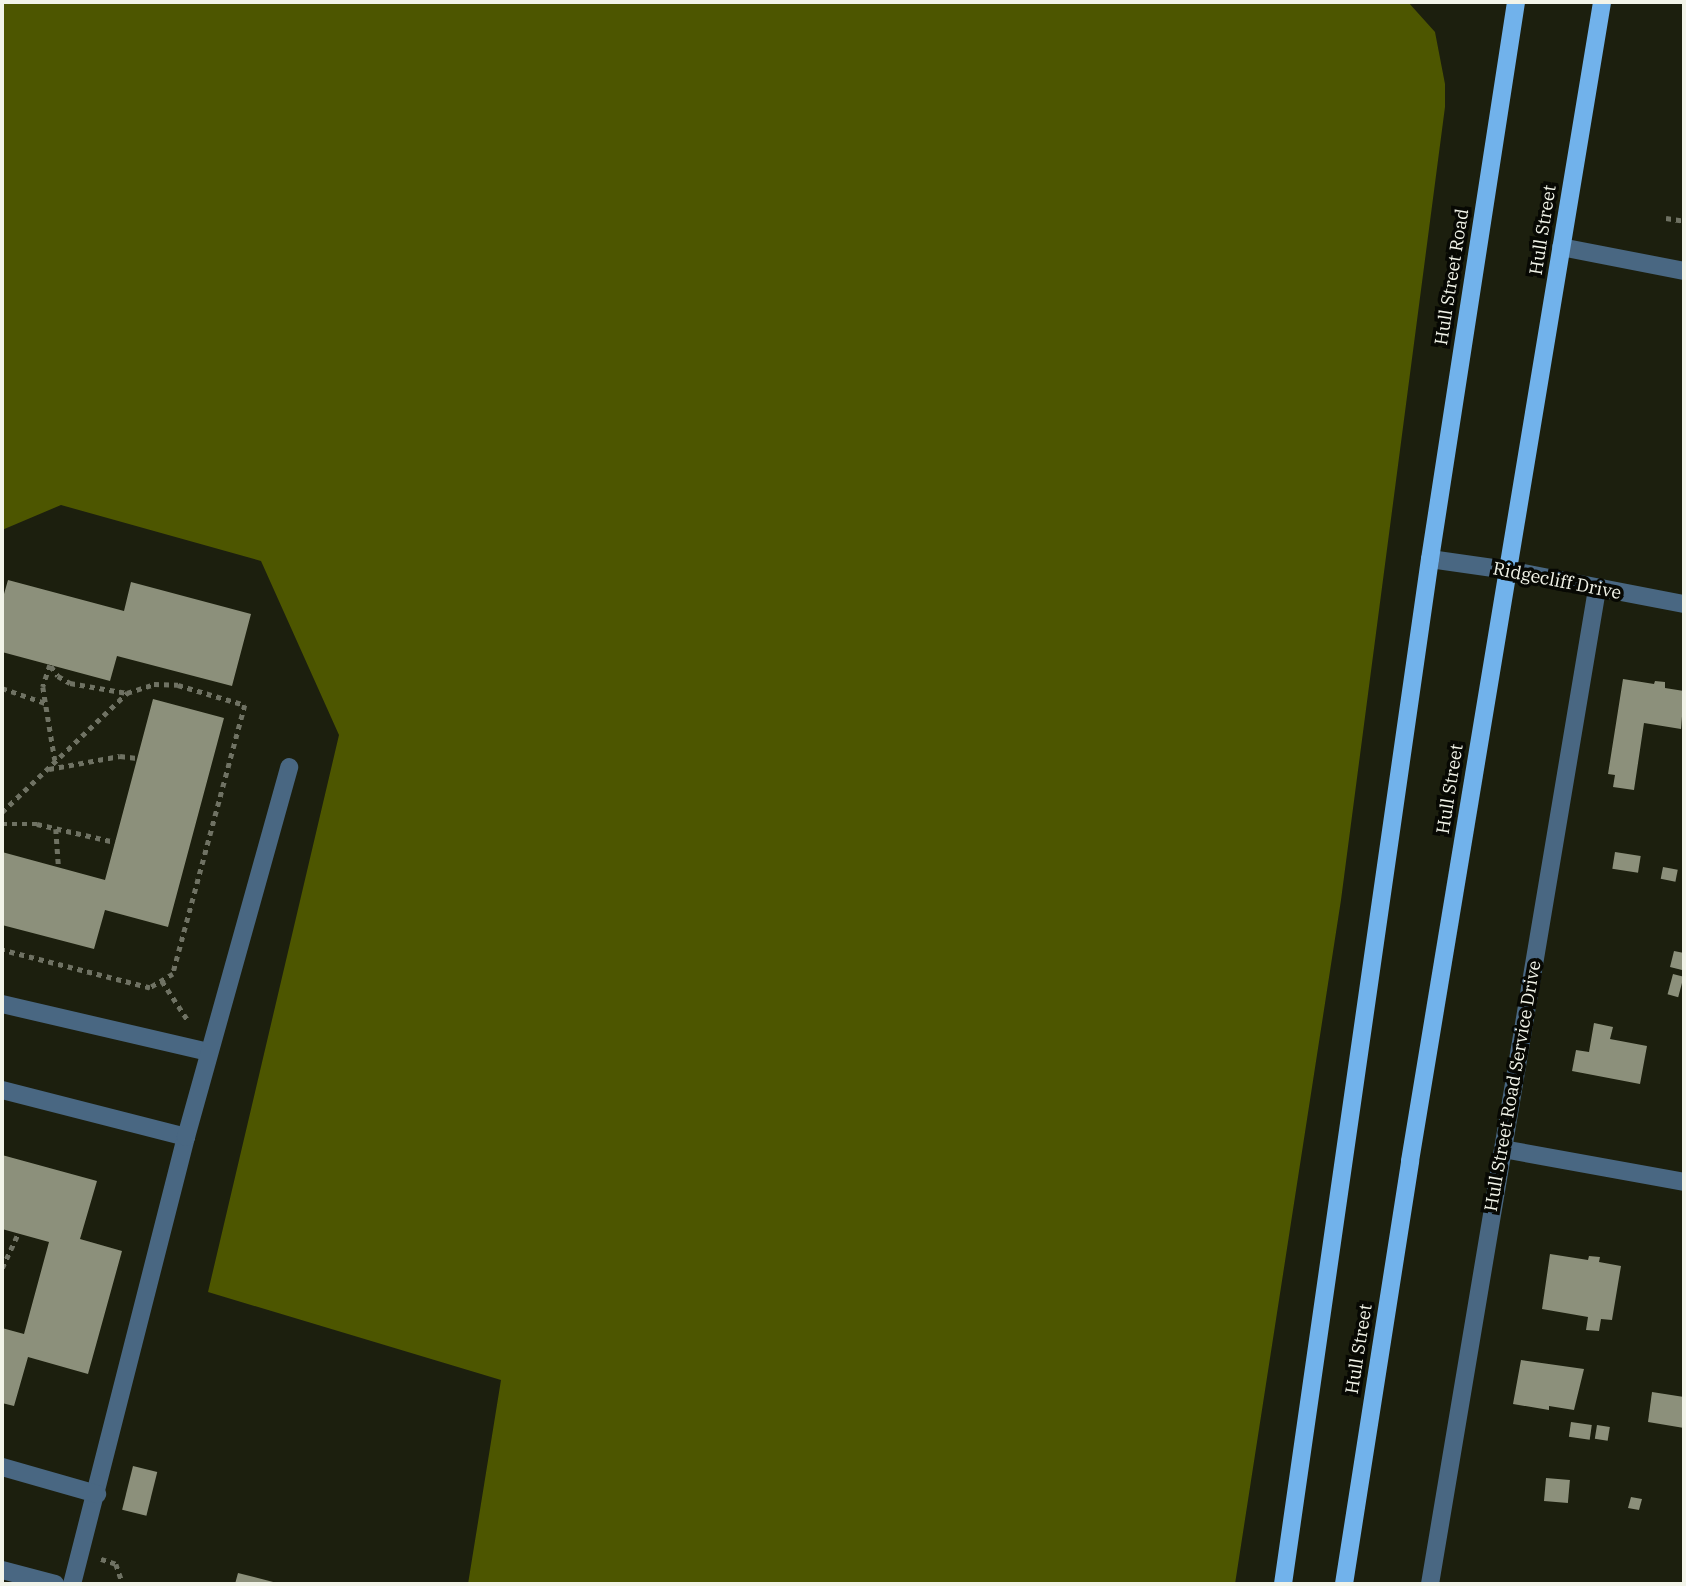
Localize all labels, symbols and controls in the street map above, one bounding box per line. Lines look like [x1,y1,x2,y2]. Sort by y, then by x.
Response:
street label: Hull Street [1525,183,1561,277]
street label: Hull Street Road [1431,207,1473,347]
street label: Ridgecliff Drive [1491,558,1623,604]
street label: Hull Street [1432,742,1468,836]
street label: Hull Street Road Service Drive [1480,959,1546,1213]
street label: Hull Street [1341,1302,1377,1396]

